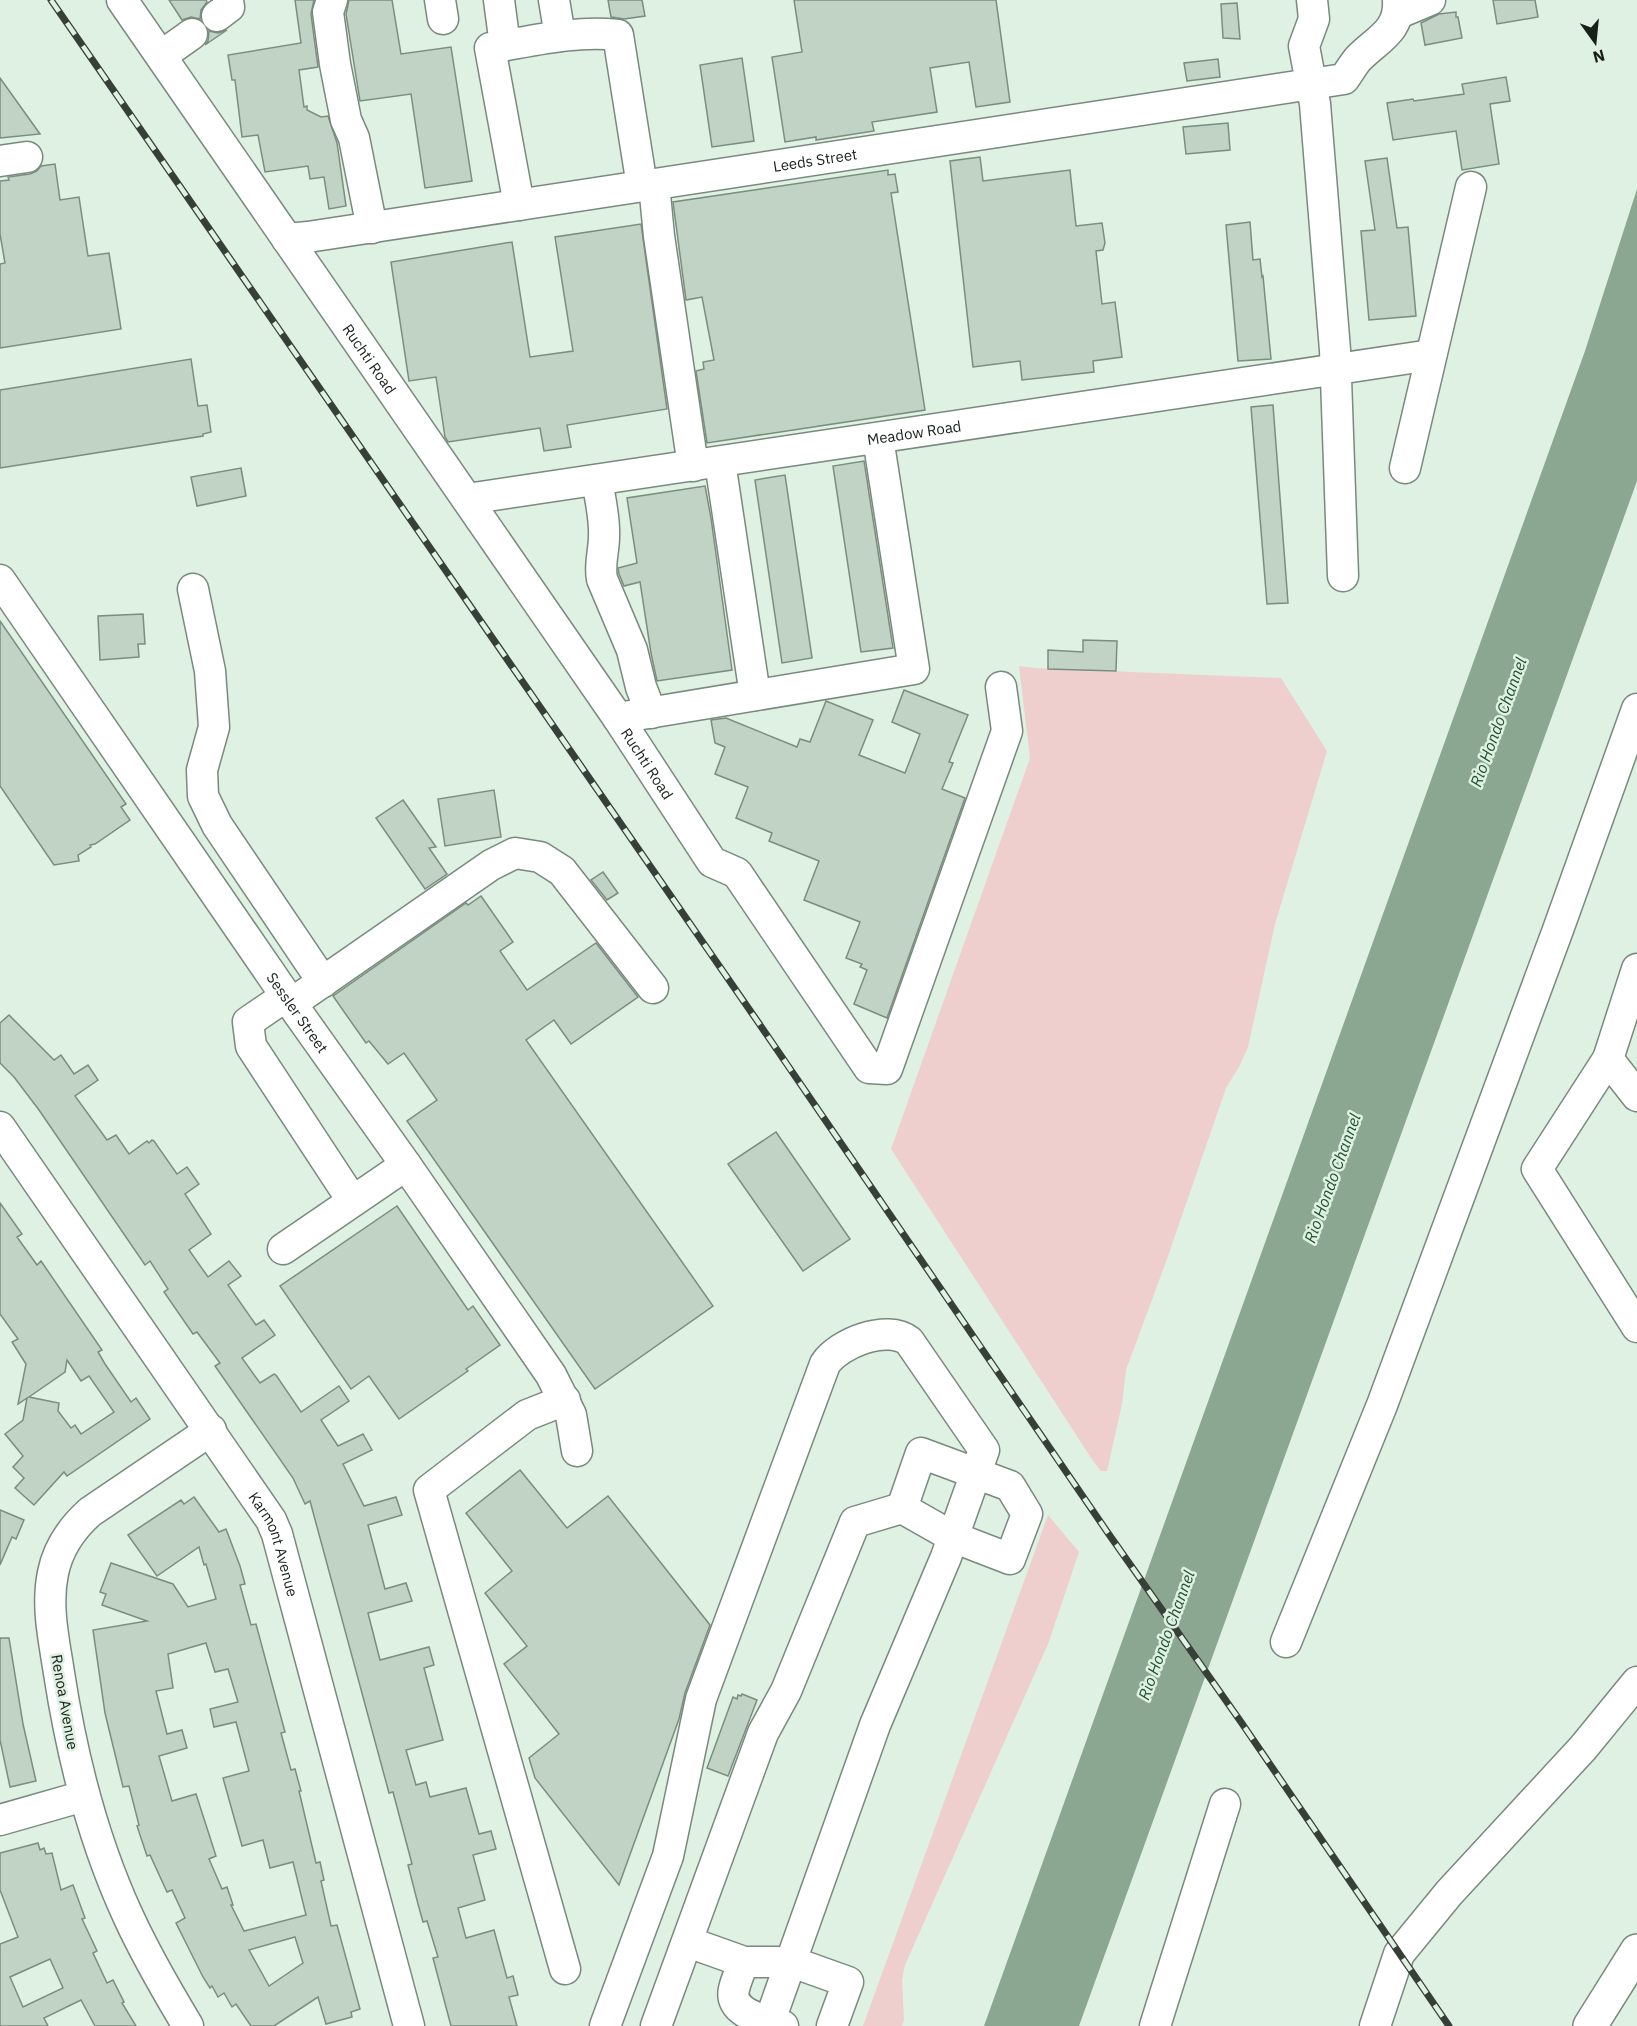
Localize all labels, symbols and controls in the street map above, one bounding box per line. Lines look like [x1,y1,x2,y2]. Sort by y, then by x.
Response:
north arrow [1565,12,1625,72]
text: N [1591,45,1607,68]
street label: Leeds Street [772,144,858,175]
street label: Ruchti Road [339,320,401,398]
street label: Meadow Road [866,416,962,449]
water label: Rio Hondo Channel [1465,654,1531,789]
street label: Ruchti Road [617,724,678,803]
street label: Sessler Street [263,968,333,1056]
water label: Rio Hondo Channel [1299,1110,1365,1245]
street label: Karmont Avenue [245,1488,303,1599]
water label: Rio Hondo Channel [1133,1567,1199,1702]
street label: Renoa Avenue [47,1653,83,1751]

